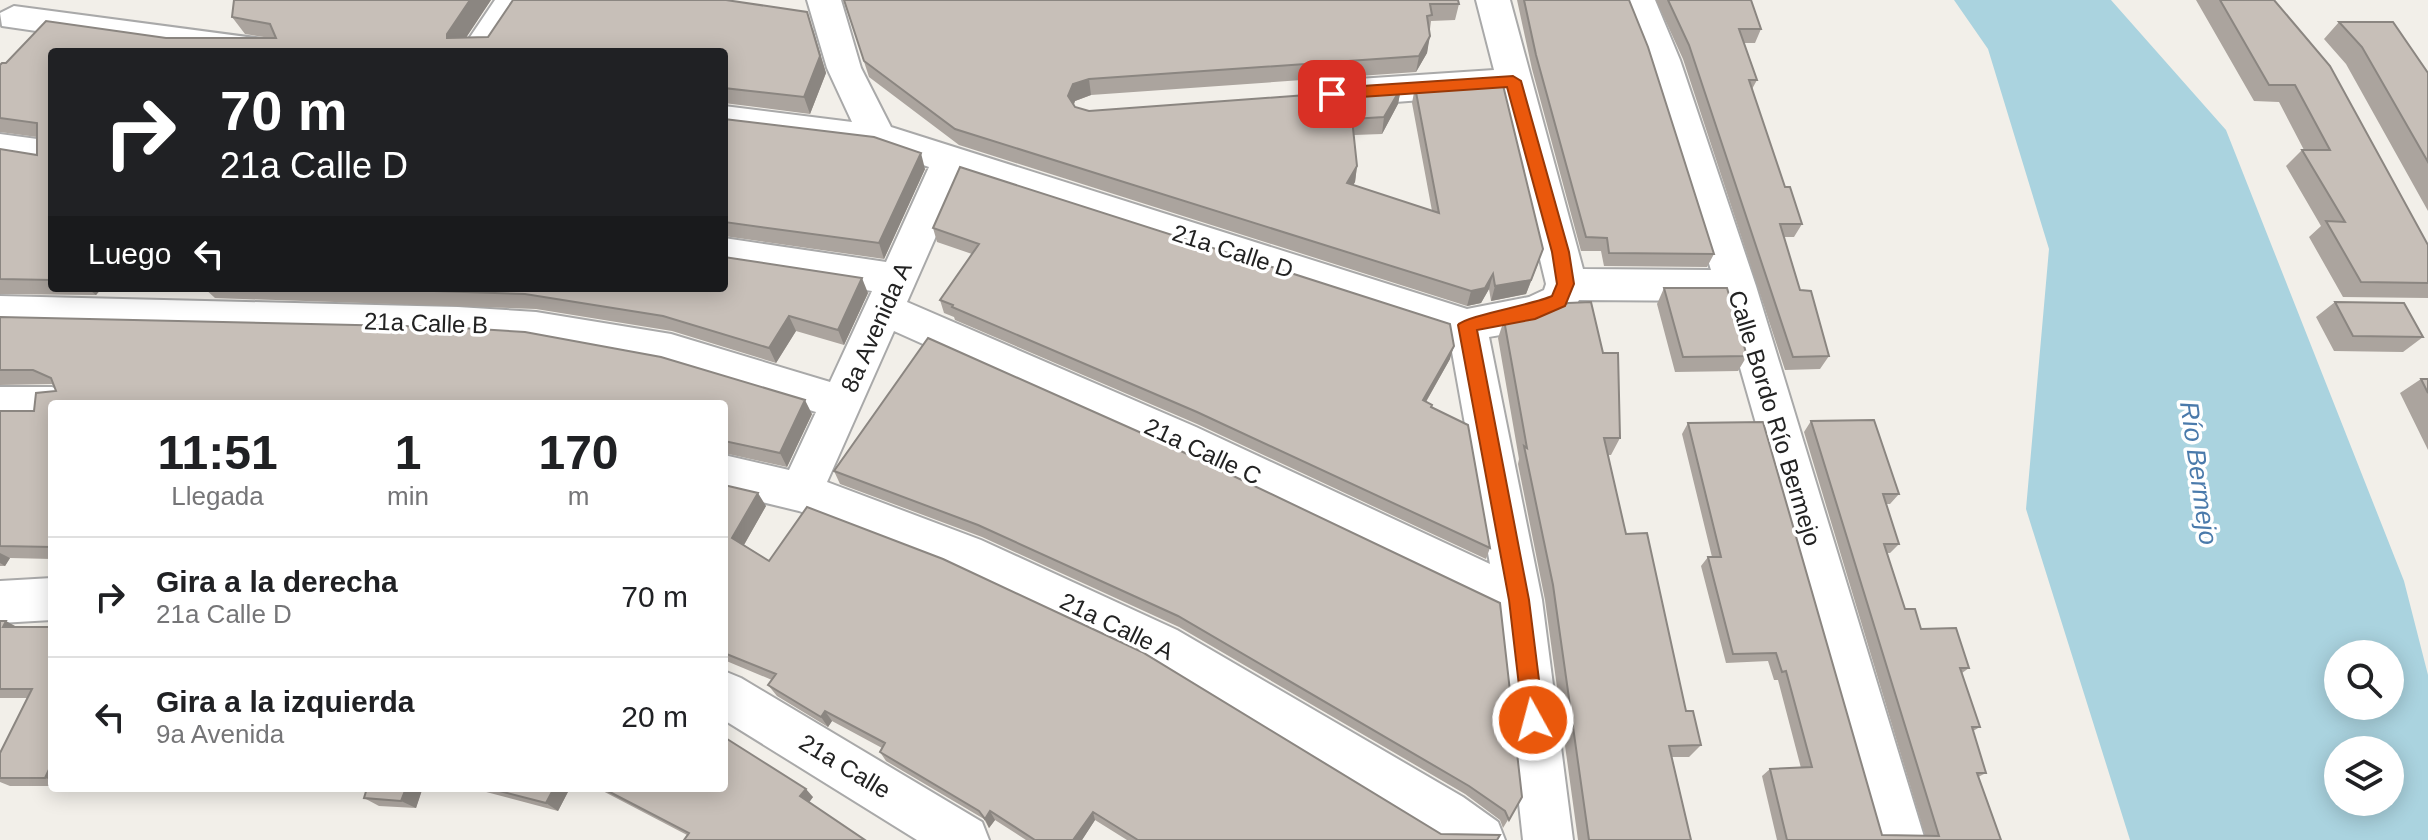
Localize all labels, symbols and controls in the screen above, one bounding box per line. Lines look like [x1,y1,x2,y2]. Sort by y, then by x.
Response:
pin [1298,60,1366,128]
icon: arrive [1310,72,1354,116]
text: 70 m [220,79,348,142]
icon: right [88,80,192,184]
text: 21a Calle D [220,145,408,186]
street label: 21a Calle D [1169,219,1297,283]
icon: left [187,232,231,276]
text: Luego [88,237,171,270]
street label: 8a Avenida A [835,258,917,396]
street label: Calle Bordo Río Bermejo [1723,287,1827,549]
street label: 21a Calle B [364,307,488,339]
water label: Río Bermejo [2174,399,2224,547]
street label: 21a Calle C [1140,412,1266,490]
text: 11:51 [157,426,278,479]
text: 1 [395,426,421,479]
text: 170 [538,426,619,479]
text: Llegada [171,481,264,511]
text: min [387,481,429,511]
text: m [568,481,589,511]
text: Gira a la derecha [156,565,398,598]
icon: right [88,575,132,619]
text: 70 m [621,580,688,613]
street label: 21a Calle A [1056,587,1178,665]
text: 21a Calle D [156,599,292,629]
map controls [2324,640,2404,816]
button: search [2324,640,2404,720]
position arrow [1491,678,1575,762]
text: Gira a la izquierda [156,685,414,718]
icon: left [88,695,132,739]
text: 20 m [621,700,688,733]
text: 9a Avenida [156,719,284,749]
street label: 21a Calle [795,728,895,804]
button: layers [2324,736,2404,816]

